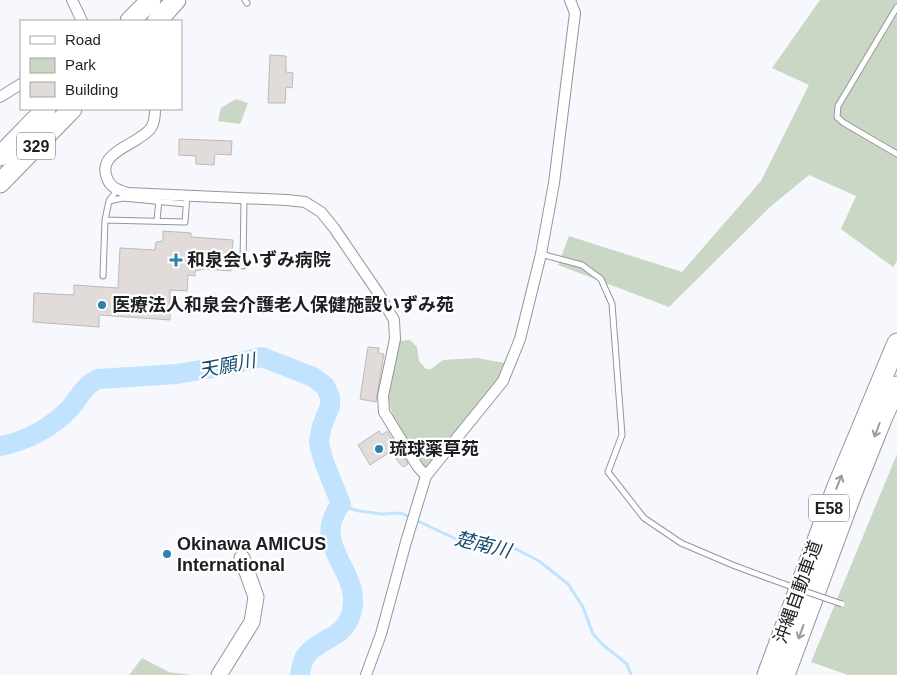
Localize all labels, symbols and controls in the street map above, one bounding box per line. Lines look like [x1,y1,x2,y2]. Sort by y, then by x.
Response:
legend [20,20,182,110]
text: Road [65,31,101,48]
text: Park [65,56,96,73]
text: Building [65,81,118,98]
road number: 329 [17,132,55,160]
place label: 和泉会いずみ病院 [187,249,331,270]
marker: 和泉会いずみ病院 [169,253,183,267]
place label: 医療法人和泉会介護老人保健施設いずみ苑 [112,294,454,315]
marker: 医療法人和泉会介護老人保健施設いずみ苑 [96,299,108,311]
water label: 天願川 [197,349,259,381]
one-way arrow [872,422,881,438]
place label: 琉球薬草苑 [389,439,479,459]
marker: 琉球薬草苑 [373,443,385,455]
one-way arrow [835,475,844,490]
road number: E58 [809,494,849,522]
water label: 楚南川 [453,527,515,562]
place label: Okinawa AMICUS International [177,534,326,575]
street label: 沖縄自動車道 [770,538,826,646]
marker: Okinawa AMICUS International [161,548,173,560]
one-way arrow [796,623,805,639]

